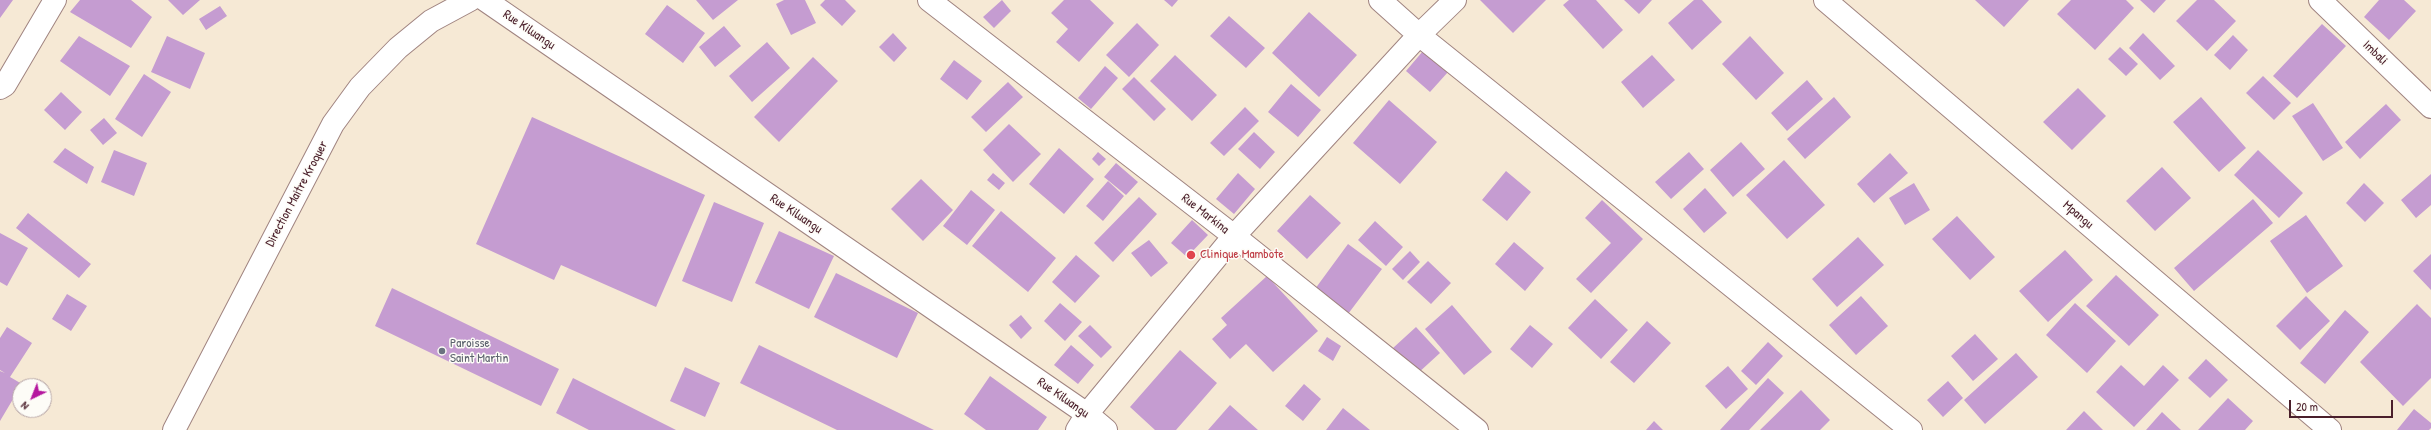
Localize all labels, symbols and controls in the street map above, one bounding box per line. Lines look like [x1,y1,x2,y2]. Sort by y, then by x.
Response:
street label: Rue Kiluangu [500,7,558,53]
street label: Imbali [2359,37,2391,69]
street label: Direction Maitre Kroquer [263,138,331,250]
street label: Rue Markina [1178,190,1232,238]
street label: Rue Kiluangu [767,191,825,237]
street label: Mpangu [2059,198,2097,232]
place label: Clinique Mambote [1200,247,1284,263]
marker: Clinique Mambote [1185,249,1197,261]
place label: Paroisse Saint Martin [450,336,508,367]
marker: Paroisse Saint Martin [437,346,447,356]
street label: Rue Kiluangu [1034,375,1092,421]
north arrow [12,378,52,418]
scale bar [2291,392,2395,418]
text: 20 m [2296,398,2318,415]
text: N [18,399,31,413]

